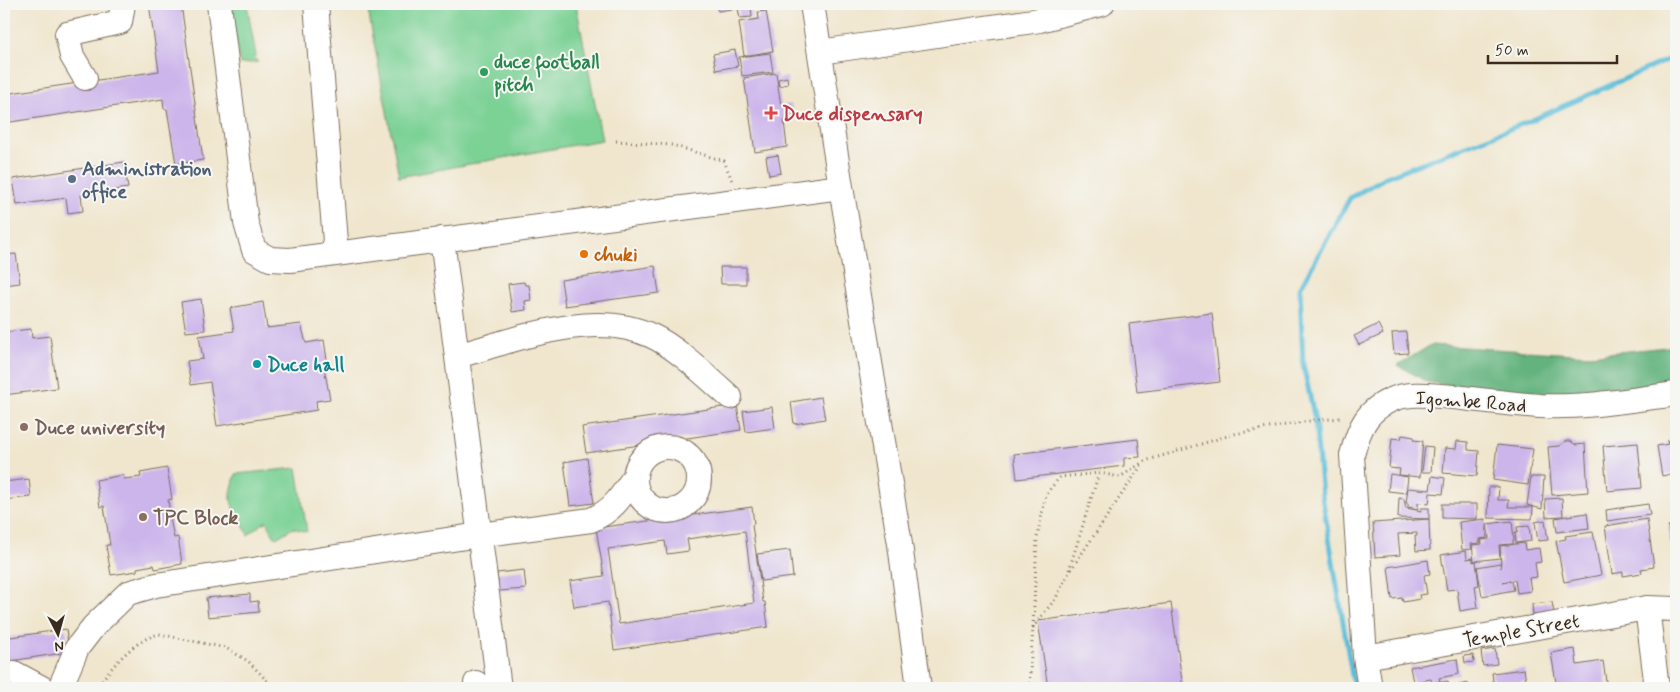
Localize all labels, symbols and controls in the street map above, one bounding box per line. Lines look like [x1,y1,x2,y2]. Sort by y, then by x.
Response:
scale bar [1488,32,1616,64]
text: 50 m [1495,41,1529,61]
place label: duce football pitch [494,49,600,99]
marker: duce football pitch [478,66,490,78]
place label: Duce dispensary [782,101,923,128]
marker: Duce dispensary [764,106,778,120]
place label: Administration office [82,156,212,206]
marker: Administration office [66,173,78,185]
place label: chuki [593,242,638,269]
marker: chuki [578,248,590,260]
place label: Duce hall [267,352,344,379]
marker: Duce hall [251,358,263,370]
street label: Igombe Road [1414,385,1527,420]
place label: Duce university [34,415,165,442]
marker: Duce university [18,421,30,433]
place label: TPC Block [153,505,238,532]
marker: TPC Block [137,511,149,523]
street label: Temple Street [1461,608,1582,655]
north arrow [32,610,82,660]
text: N [54,636,65,655]

